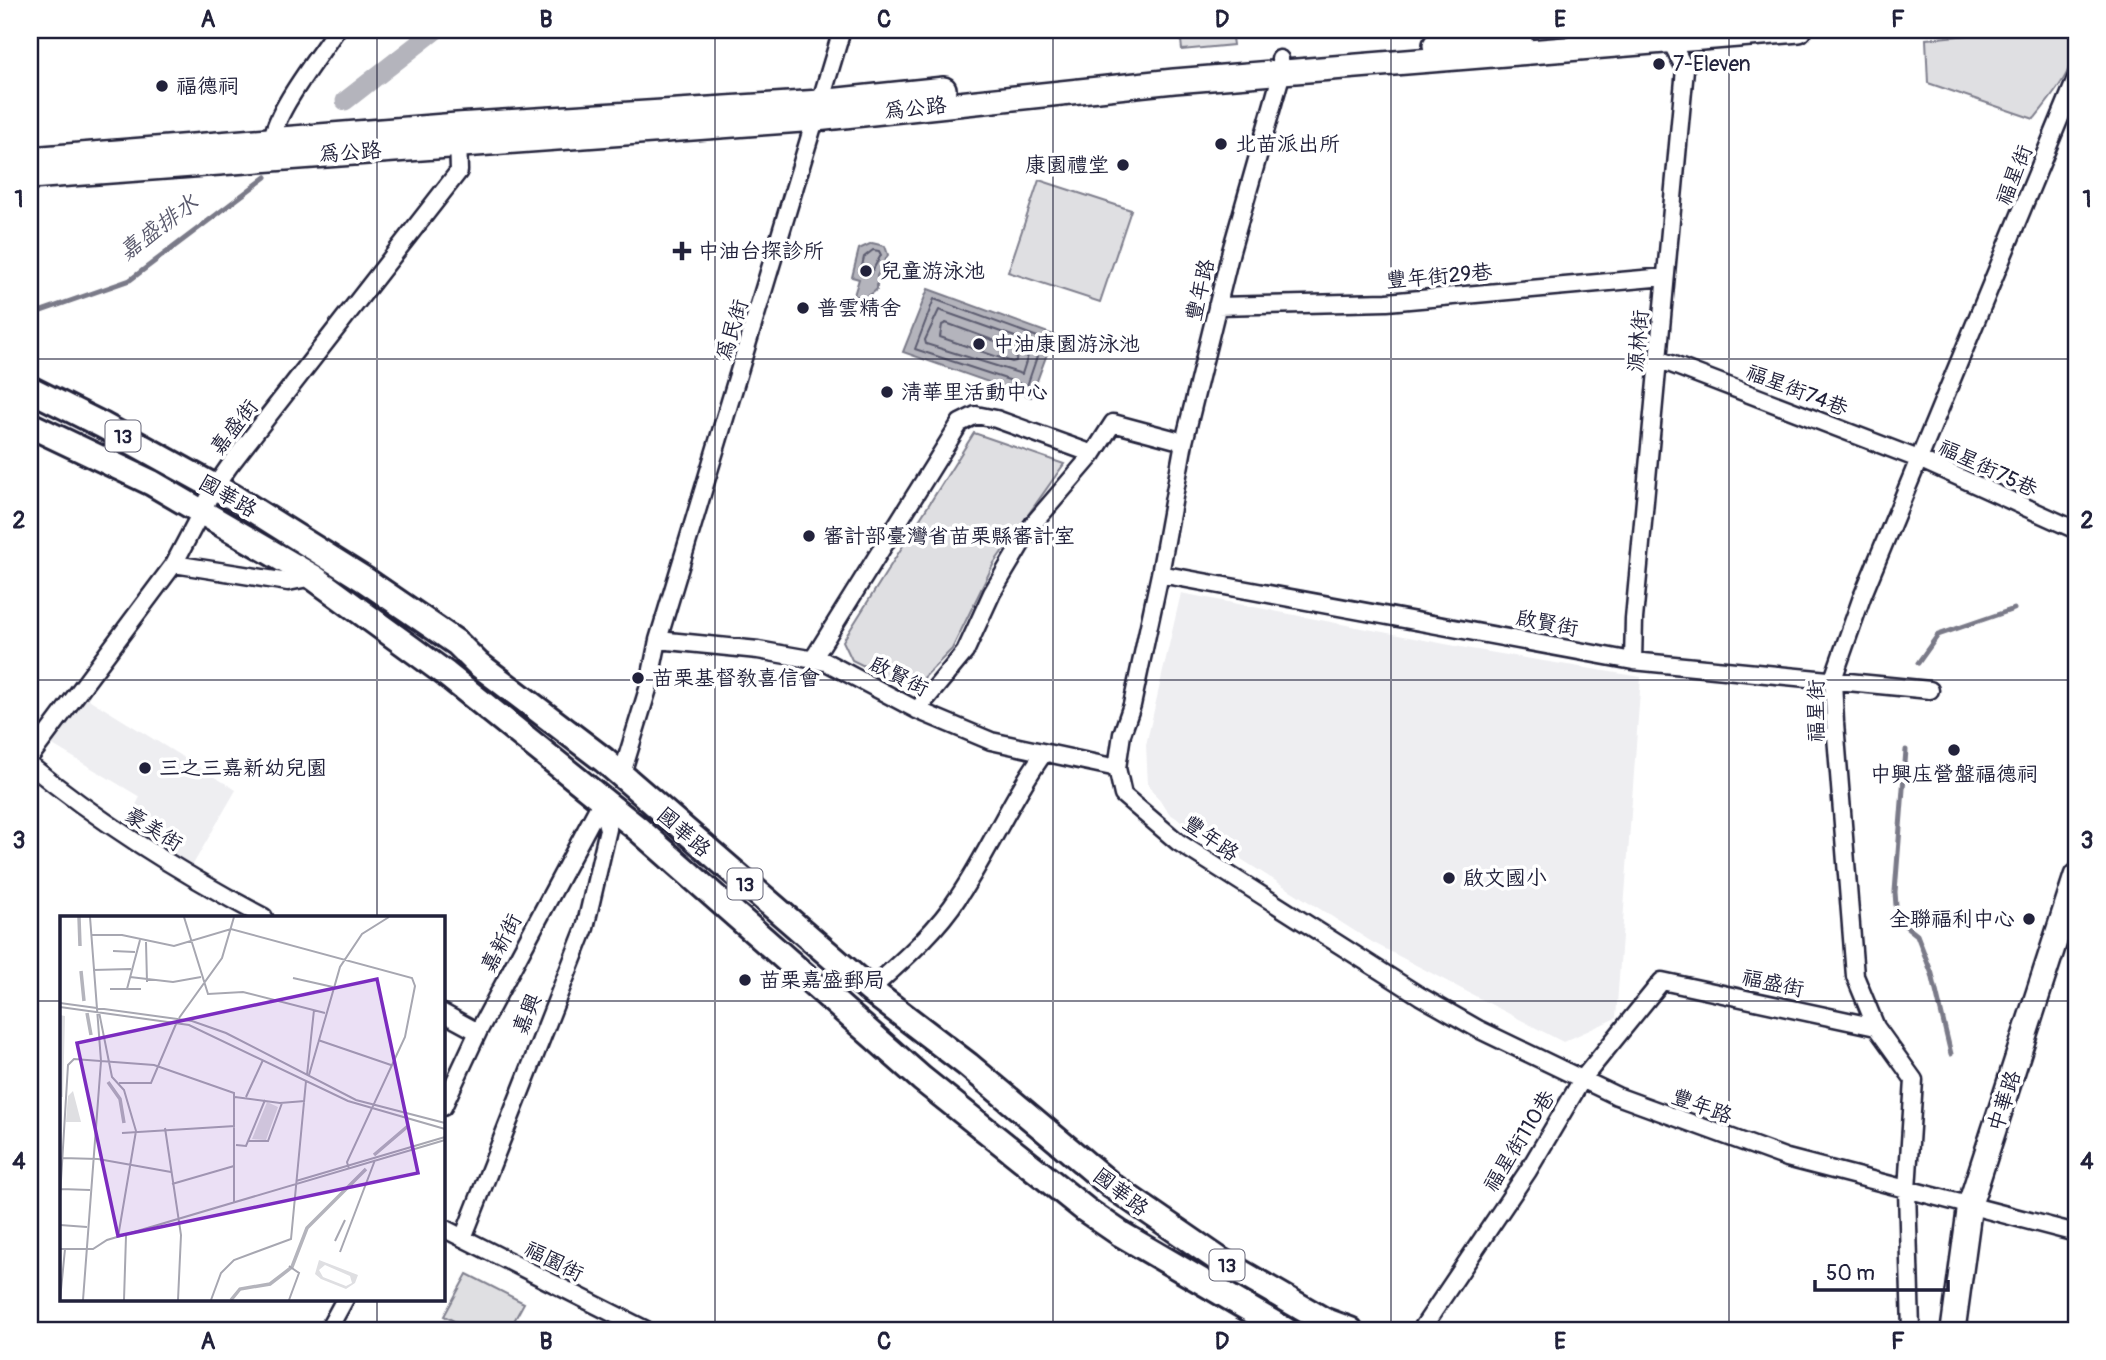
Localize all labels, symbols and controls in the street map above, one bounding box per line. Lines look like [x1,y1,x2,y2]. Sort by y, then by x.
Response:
text: A [201,5,216,34]
text: B [539,5,553,34]
text: C [877,5,891,34]
text: D [1215,5,1229,34]
text: E [1554,5,1566,34]
text: F [1891,5,1905,34]
place label: 7-Eleven [1673,51,1751,78]
marker: 7-Eleven [1651,56,1667,72]
place label: 福德祠 [176,73,239,100]
marker: 福德祠 [154,78,170,94]
street label: 為公路 [882,92,948,125]
place label: 北苗派出所 [1235,131,1340,158]
marker: 北苗派出所 [1213,136,1229,152]
street label: 為公路 [318,137,382,168]
street label: 福星街 [1990,141,2039,209]
place label: 康園禮堂 [1025,152,1109,179]
marker: 康園禮堂 [1115,157,1131,173]
text: 1 [15,185,24,214]
text: 1 [2083,185,2092,214]
water label: 嘉盛排水 [113,188,205,267]
place label: 中油台探診所 [698,238,824,265]
marker: 中油台探診所 [672,241,692,261]
street label: 豐年路 [1180,256,1221,324]
place label: 兒童游泳池 [880,258,985,285]
street label: 豐年街29巷 [1385,258,1493,295]
marker: 兒童游泳池 [858,263,874,279]
place label: 普雲精舍 [817,295,901,322]
street label: 為民街 [710,296,755,364]
marker: 普雲精舍 [795,300,811,316]
street label: 源林街 [1622,308,1655,374]
place label: 中油康園游泳池 [993,331,1140,358]
marker: 中油康園游泳池 [971,336,987,352]
street label: 福星街74巷 [1742,359,1852,422]
place label: 清華里活動中心 [901,379,1048,406]
marker: 清華里活動中心 [879,384,895,400]
street label: 嘉盛街 [204,394,264,460]
road number: 13 [106,420,140,452]
street label: 福星街75巷 [1934,434,2042,503]
street label: 國華路 [194,469,262,524]
text: 2 [13,506,26,535]
text: 2 [2081,506,2094,535]
place label: 審計部臺灣省苗栗縣審計室 [823,523,1075,550]
marker: 審計部臺灣省苗栗縣審計室 [801,528,817,544]
street label: 啟賢街 [1513,604,1580,643]
street label: 啟賢街 [865,650,933,703]
place label: 苗栗基督教喜信會 [652,665,820,692]
marker: 苗栗基督教喜信會 [630,670,646,686]
street label: 福星街 [1803,680,1830,743]
marker: 中興庒營盤福德祠 [1946,742,1962,758]
place label: 三之三嘉新幼兒園 [159,755,327,782]
marker: 三之三嘉新幼兒園 [137,760,153,776]
place label: 中興庒營盤福德祠 [1870,761,2038,788]
street label: 豪美街 [120,801,188,858]
street label: 國華路 [651,802,716,863]
street label: 豐年路 [1177,809,1244,868]
text: 3 [13,826,25,855]
text: 3 [2081,826,2093,855]
place label: 啟文國小 [1463,865,1547,892]
road number: 13 [728,869,762,900]
marker: 啟文國小 [1441,870,1457,886]
place label: 全聯福利中心 [1889,906,2015,933]
street label: 嘉新街 [475,909,528,977]
marker: 全聯福利中心 [2021,911,2037,927]
inset map [60,916,444,1300]
street label: 福盛街 [1739,964,1807,1003]
place label: 苗栗嘉盛郵局 [759,967,885,994]
marker: 苗栗嘉盛郵局 [737,972,753,988]
street label: 嘉興 [507,990,548,1039]
street label: 中華路 [1982,1067,2027,1135]
street label: 豐年路 [1668,1083,1736,1130]
street label: 福星街110巷 [1478,1085,1561,1197]
text: 4 [12,1147,26,1176]
text: 4 [2080,1147,2094,1176]
street label: 國華路 [1088,1162,1154,1222]
street label: 福園街 [520,1235,588,1288]
scale bar [1815,1248,1948,1292]
road number: 13 [1210,1250,1244,1280]
text: 50 m [1826,1260,1875,1287]
text: A [201,1327,216,1356]
text: B [539,1327,553,1356]
text: C [877,1327,891,1356]
text: D [1215,1327,1229,1356]
text: E [1554,1327,1566,1356]
text: F [1891,1327,1905,1356]

